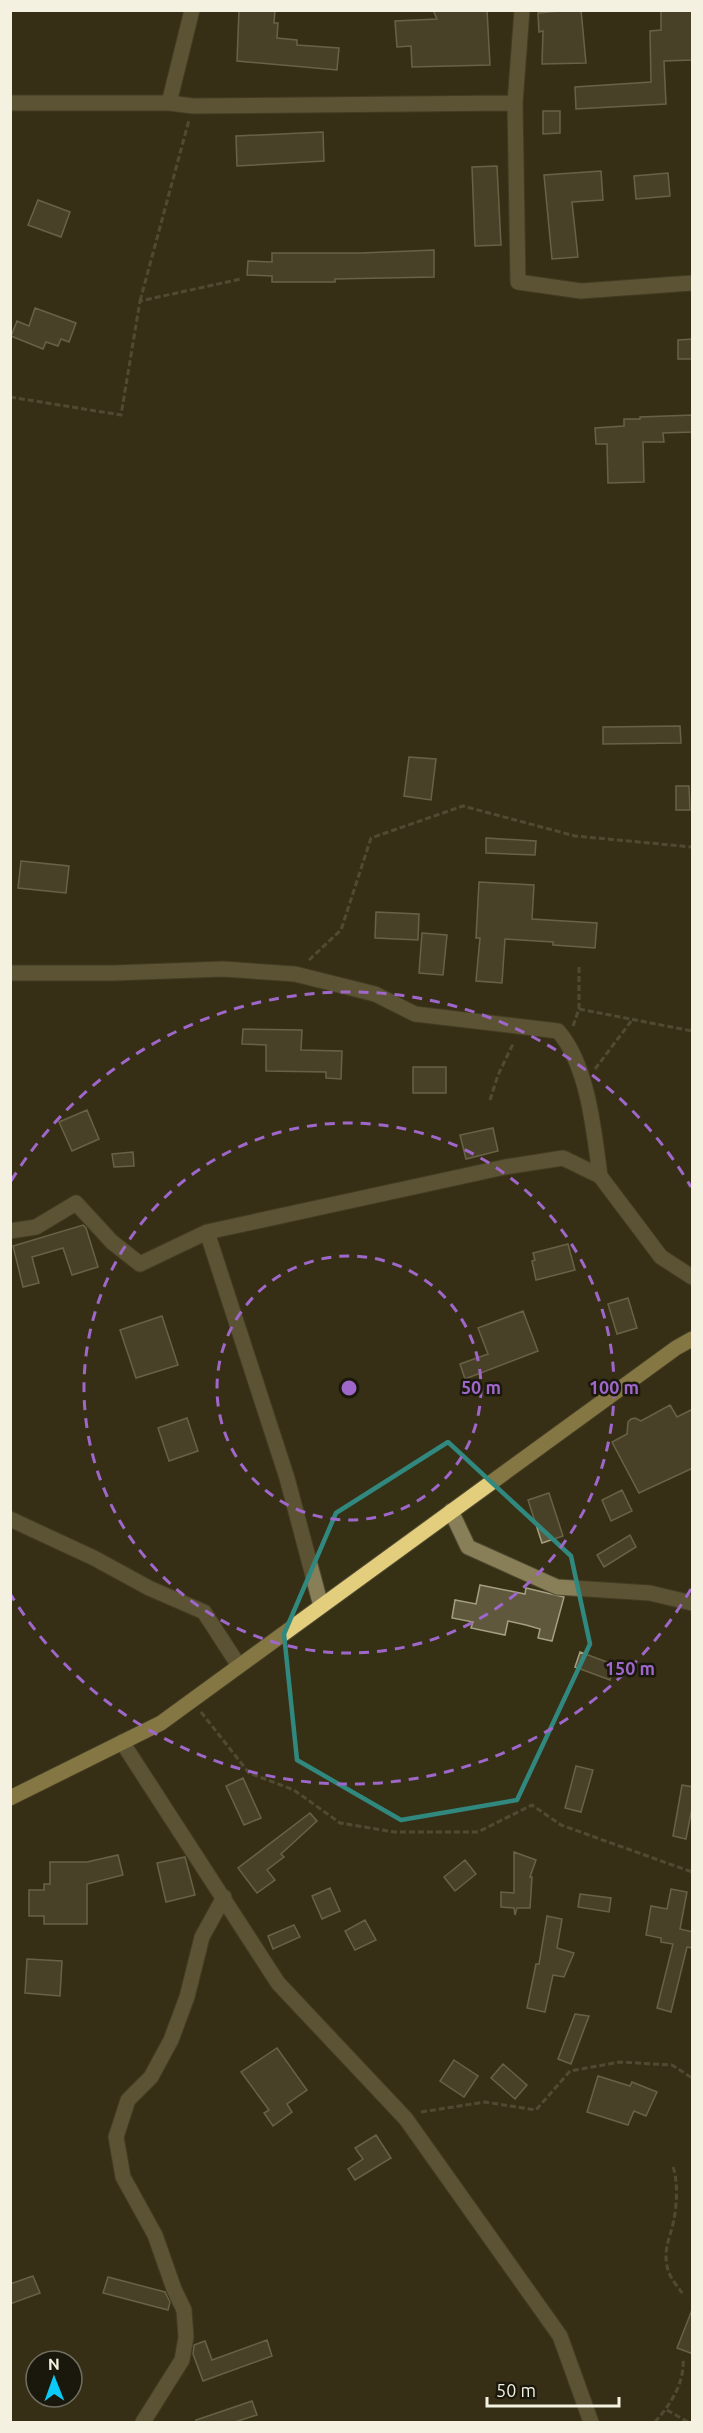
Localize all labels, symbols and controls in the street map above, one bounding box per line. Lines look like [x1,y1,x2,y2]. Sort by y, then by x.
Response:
text: 50 m [461,1377,501,1397]
text: 100 m [589,1377,639,1397]
centre of rings [339,1378,359,1398]
text: 150 m [605,1658,655,1678]
north arrow [24,2349,84,2409]
text: N [48,2355,60,2373]
scale bar [487,2370,619,2408]
text: 50 m [496,2380,536,2400]

